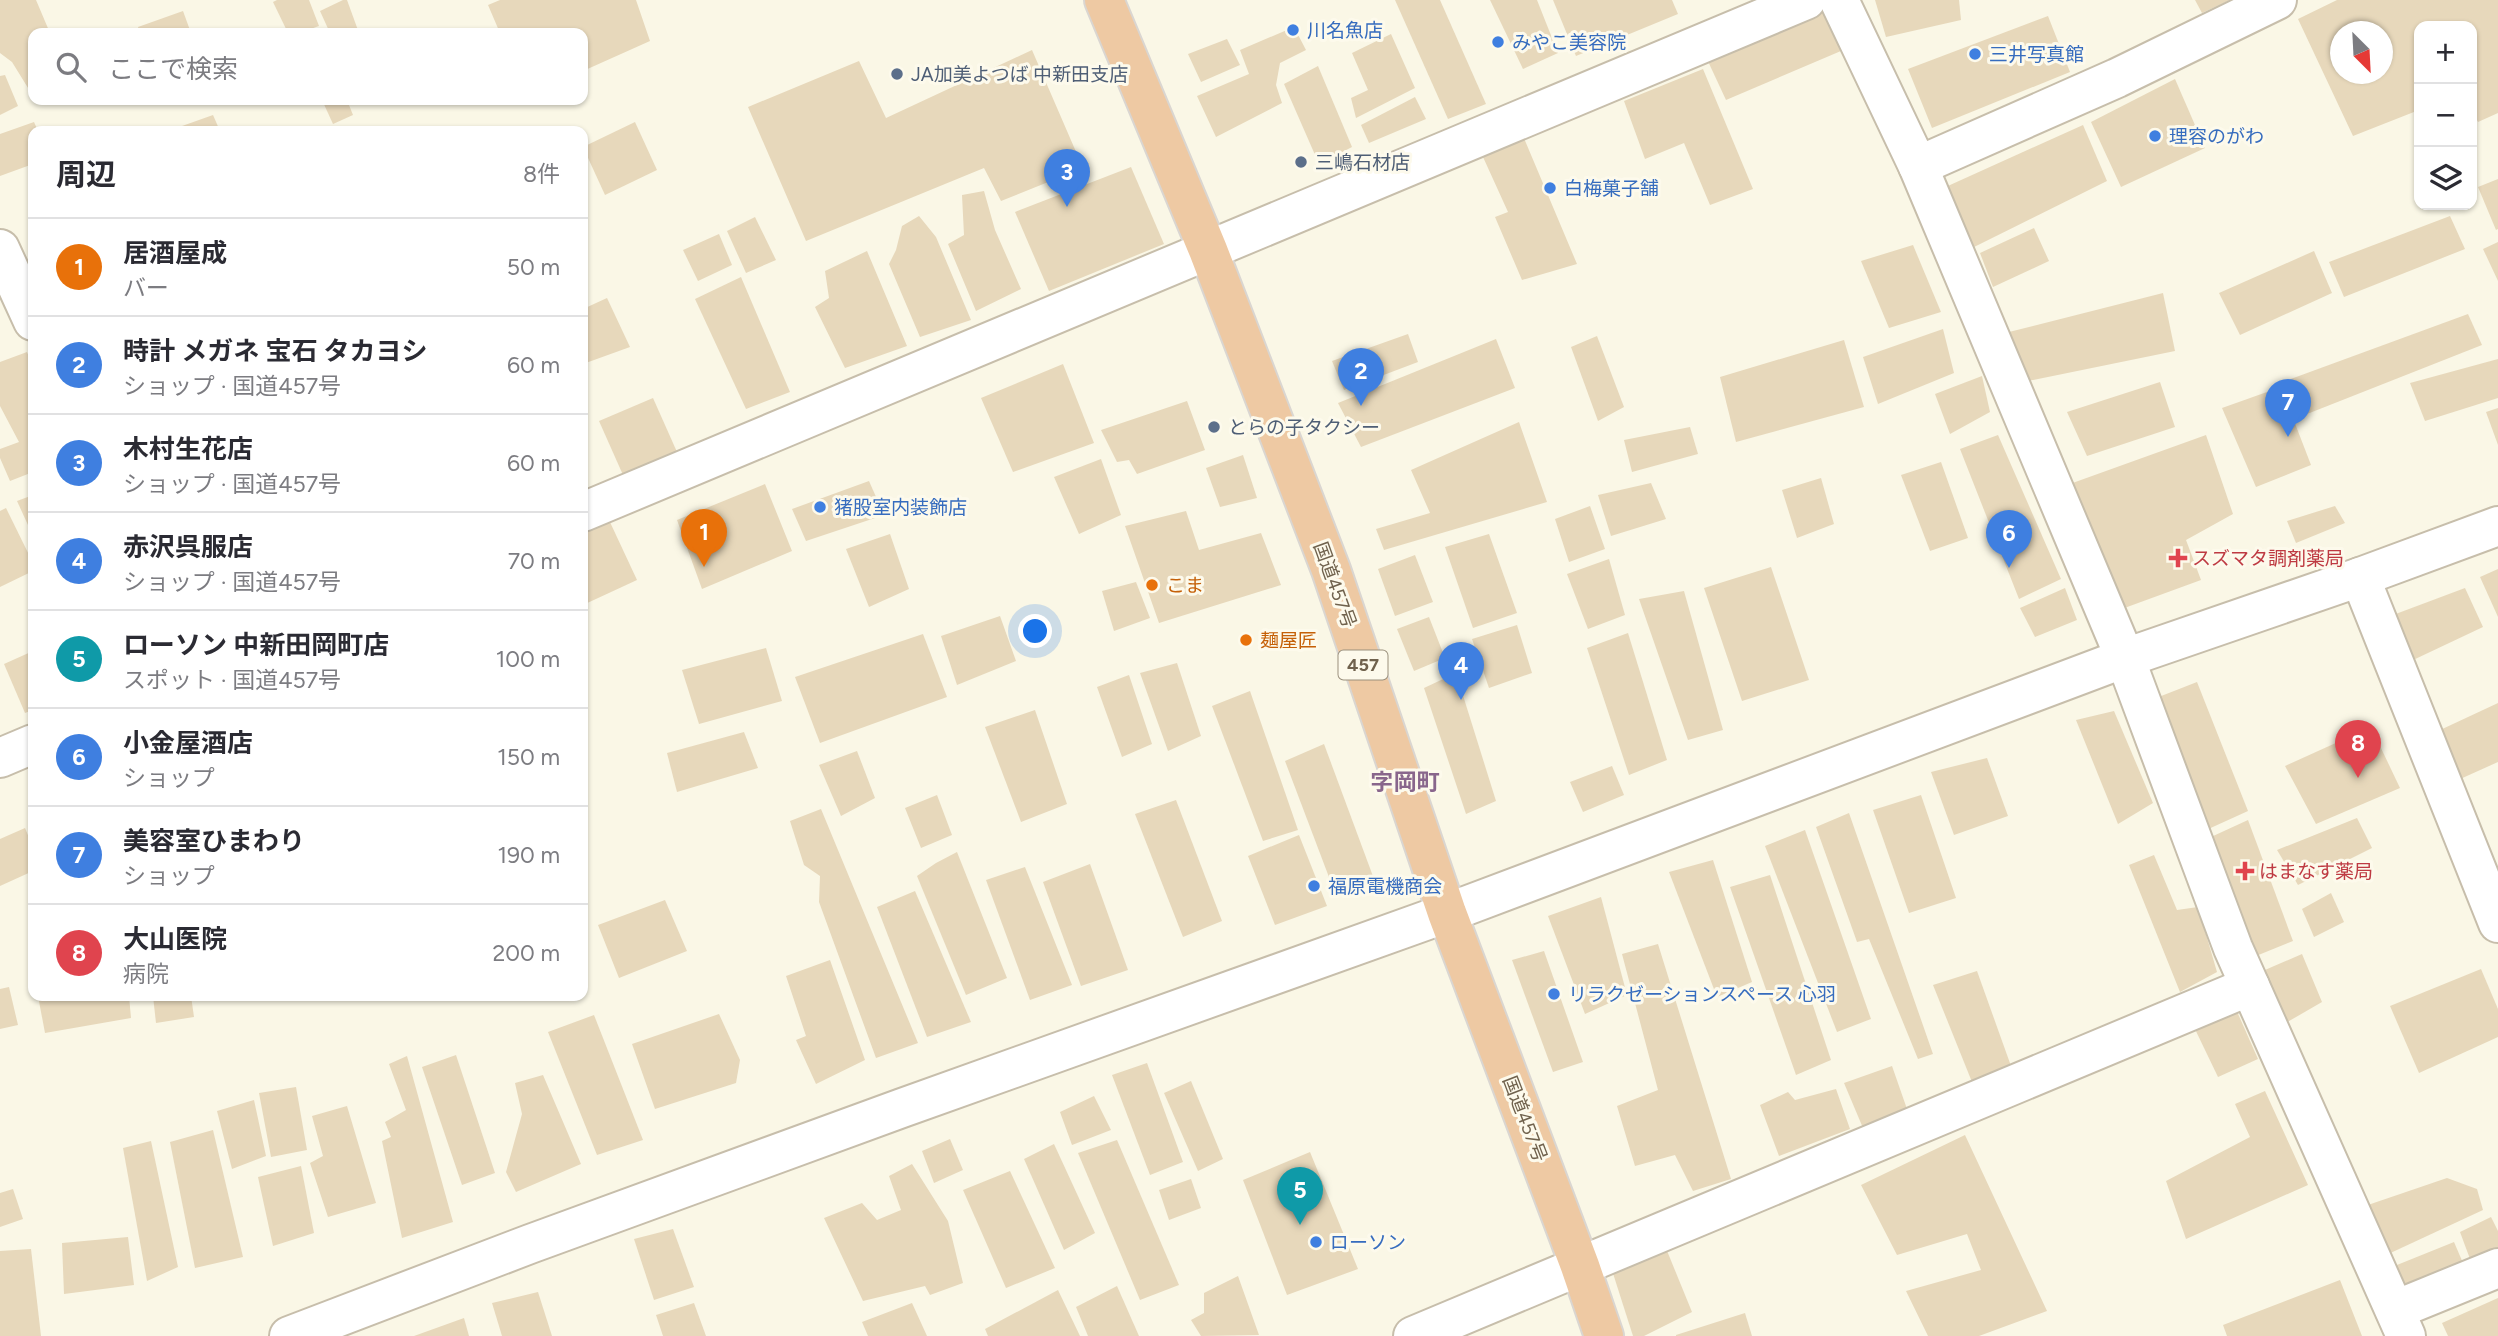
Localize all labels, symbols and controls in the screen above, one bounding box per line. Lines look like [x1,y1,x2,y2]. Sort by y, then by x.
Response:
place label: 川名魚店 [1307,19,1383,42]
north arrow [2330,21,2393,84]
map controls [2414,21,2477,210]
button: + [2414,21,2477,84]
marker: 川名魚店 [1285,22,1301,38]
search box [28,28,588,105]
place label: みやこ美容院 [1512,31,1626,54]
marker: みやこ美容院 [1490,34,1506,50]
place label: 三井写真館 [1989,43,2084,66]
marker: 三井写真館 [1967,46,1983,62]
icon: search [52,48,90,86]
text: ここで検索 [108,53,238,85]
place label: JA加美よつば 中新田支店 [911,63,1128,86]
marker: JA加美よつば 中新田支店 [889,66,905,82]
button: − [2414,84,2477,147]
place label: 理容のがわ [2169,125,2264,148]
marker: 理容のがわ [2147,128,2163,144]
button: layers [2414,147,2477,210]
pin: 3 [1044,149,1090,207]
place label: 三嶋石材店 [1315,151,1410,174]
marker: 三嶋石材店 [1293,154,1309,170]
text: 周辺 [56,156,116,193]
text: 8件 [523,160,560,188]
place label: 白梅菓子舗 [1564,177,1659,200]
marker: 白梅菓子舗 [1542,180,1558,196]
text: 居酒屋成 [123,237,227,269]
text: 1 [74,253,84,281]
text: 50 m [507,253,560,281]
text: バー [123,274,169,302]
text: 時計 メガネ 宝石 タカヨシ [123,335,428,367]
pin: 2 [1338,348,1384,406]
text: 2 [72,351,86,379]
text: 60 m [507,351,560,379]
text: ショップ · 国道457号 [123,372,341,400]
pin: 7 [2265,379,2311,437]
place label: とらの子タクシー [1228,416,1380,439]
marker: とらの子タクシー [1206,419,1222,435]
text: 木村生花店 [123,433,253,465]
text: 3 [73,449,85,477]
text: 60 m [507,449,560,477]
text: ショップ · 国道457号 [123,470,341,498]
place label: 猪股室内装飾店 [834,496,967,519]
marker: 猪股室内装飾店 [812,499,828,515]
pin: 1 [681,509,727,567]
pin: 6 [1986,510,2032,568]
text: 赤沢呉服店 [123,531,253,563]
street label: 国道457号 [1309,539,1361,631]
text: 4 [72,547,86,575]
text: 70 m [508,547,560,575]
place label: スズマタ調剤薬局 [2192,547,2344,570]
marker: スズマタ調剤薬局 [2170,550,2186,566]
text: ショップ · 国道457号 [123,568,341,596]
place label: こま [1166,574,1204,597]
marker: こま [1144,577,1160,593]
your location [1018,614,1052,648]
text: ローソン 中新田岡町店 [123,629,389,661]
place label: 麺屋匠 [1260,629,1317,652]
marker: 麺屋匠 [1238,632,1254,648]
pin: 4 [1438,642,1484,700]
text: 5 [72,645,86,673]
text: 100 m [496,645,560,673]
road number: 457 [1338,650,1388,680]
text: スポット · 国道457号 [123,666,341,694]
pin: 8 [2335,720,2381,778]
text: 小金屋酒店 [123,727,253,759]
text: 6 [72,743,86,771]
text: 150 m [497,743,560,771]
text: ショップ [123,764,215,792]
district label: 字岡町 [1371,768,1440,796]
text: 美容室ひまわり [123,825,305,857]
text: 7 [73,841,85,869]
text: 190 m [497,841,560,869]
place label: はまなす薬局 [2259,860,2373,883]
text: ショップ [123,862,215,890]
marker: はまなす薬局 [2237,863,2253,879]
place label: 福原電機商会 [1328,875,1442,898]
marker: 福原電機商会 [1306,878,1322,894]
text: 大山医院 [123,923,227,955]
text: 8 [72,939,86,967]
text: 200 m [492,939,560,967]
text: 病院 [123,960,169,988]
place label: リラクゼーションスペース 心羽 [1568,983,1836,1006]
marker: リラクゼーションスペース 心羽 [1546,986,1562,1002]
street label: 国道457号 [1498,1073,1552,1165]
pin: 5 [1277,1167,1323,1225]
place label: ローソン [1330,1231,1406,1254]
marker: ローソン [1308,1234,1324,1250]

